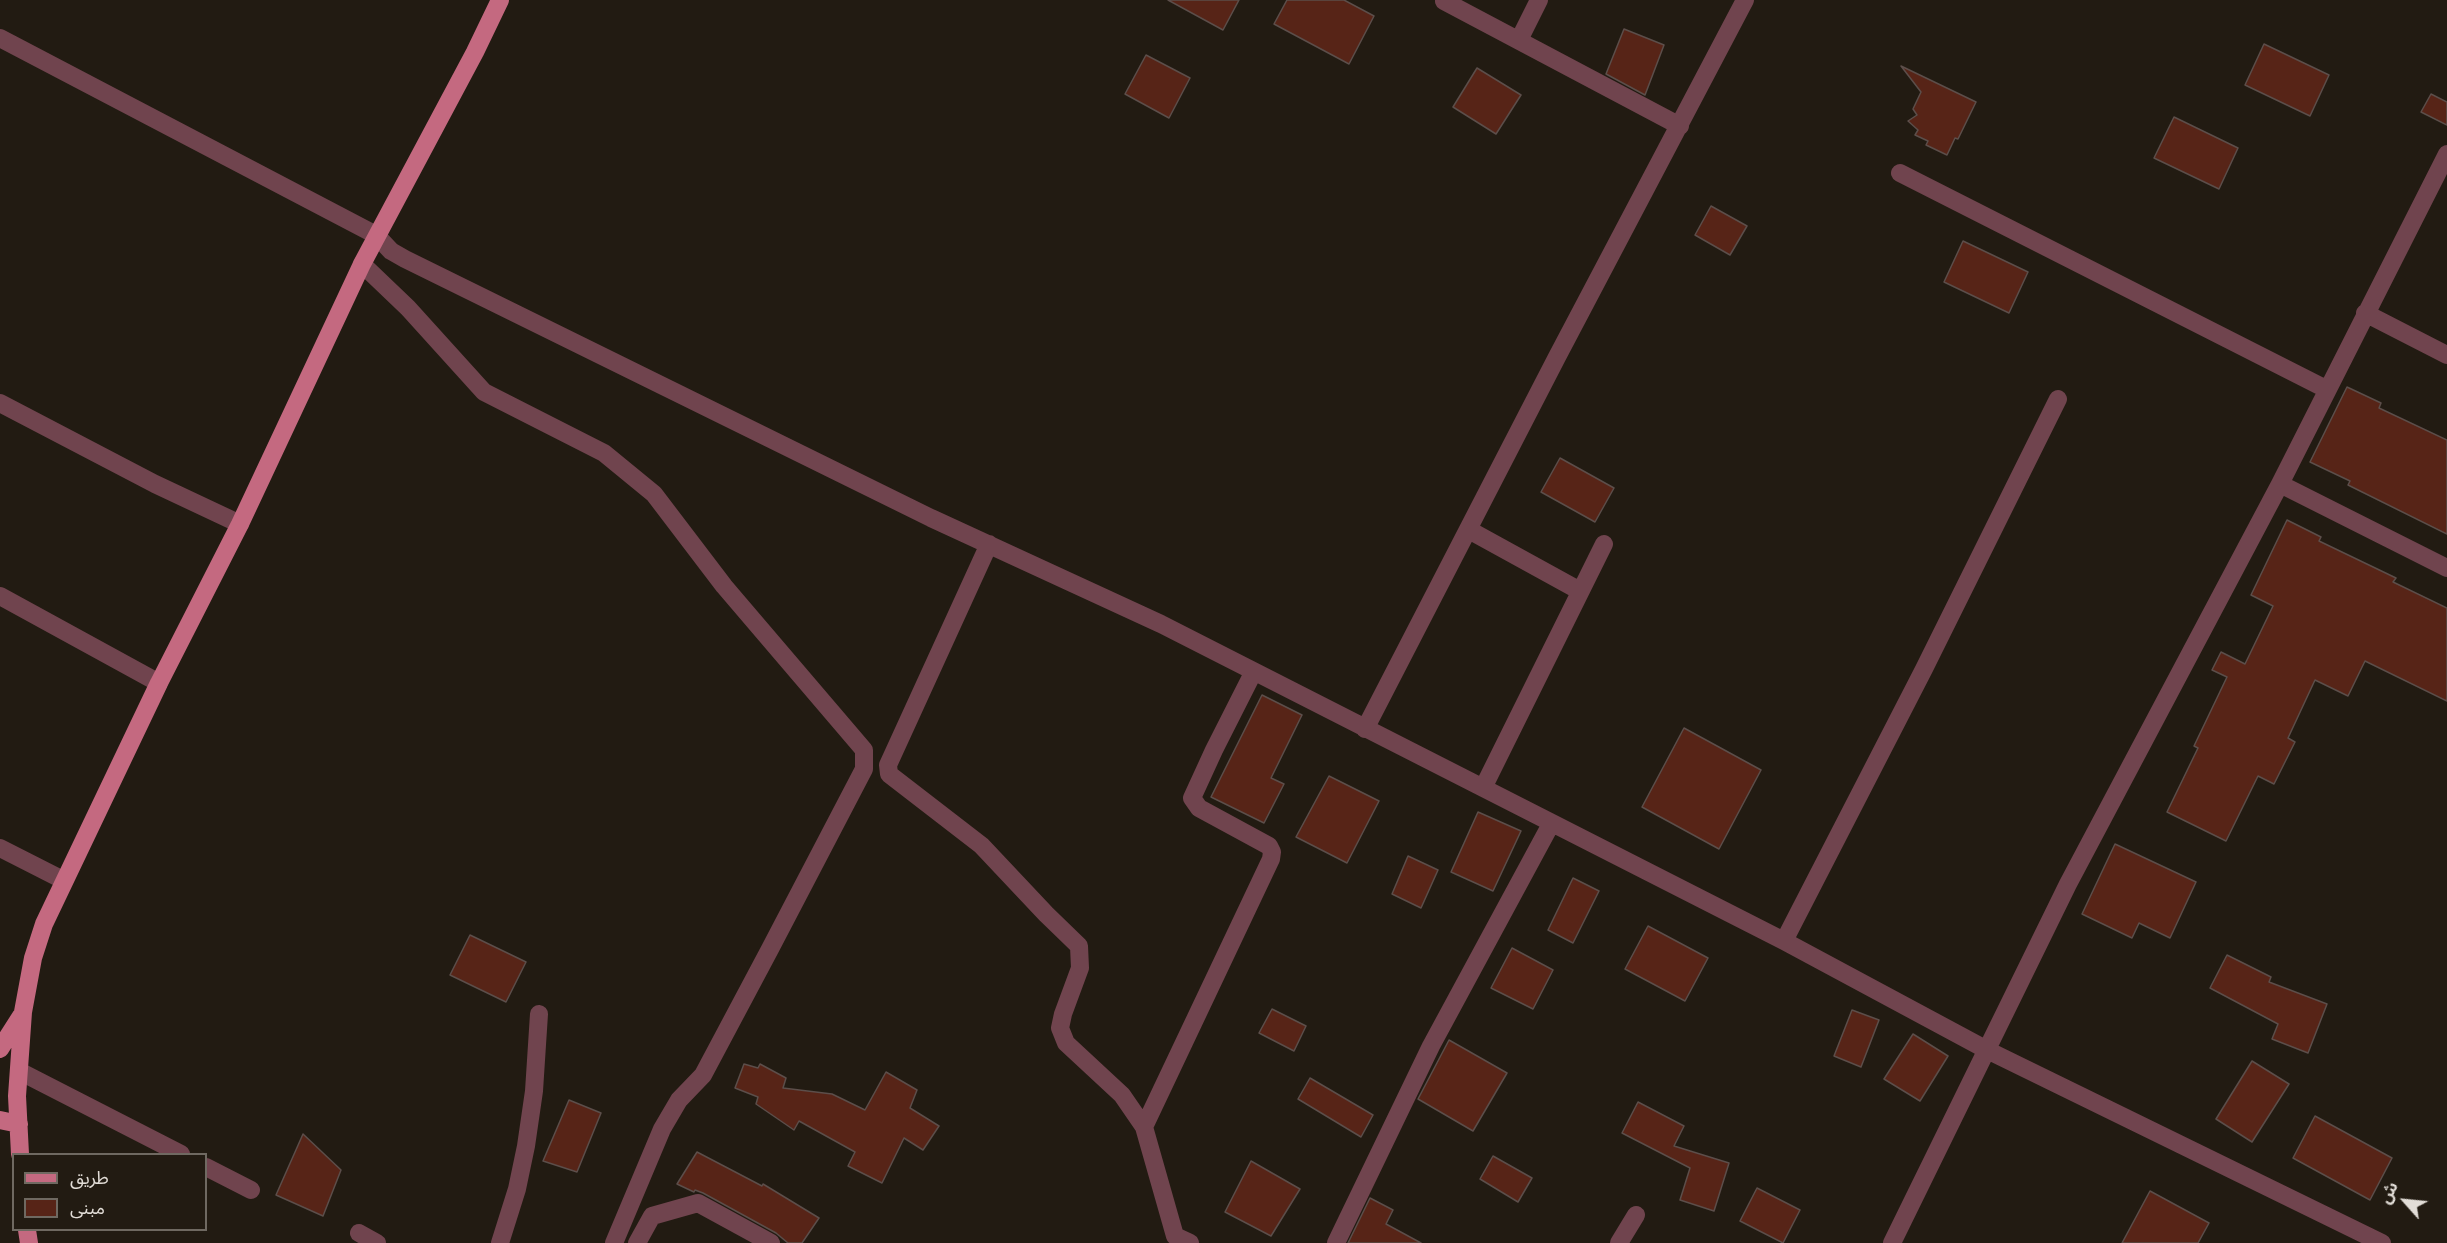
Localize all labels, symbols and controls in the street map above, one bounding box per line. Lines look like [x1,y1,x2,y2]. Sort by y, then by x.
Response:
legend [12,1153,207,1231]
text: طريق [70,1167,109,1189]
north arrow [2375,1171,2435,1231]
text: ش [2375,1179,2402,1207]
text: مبنى [70,1197,105,1219]

